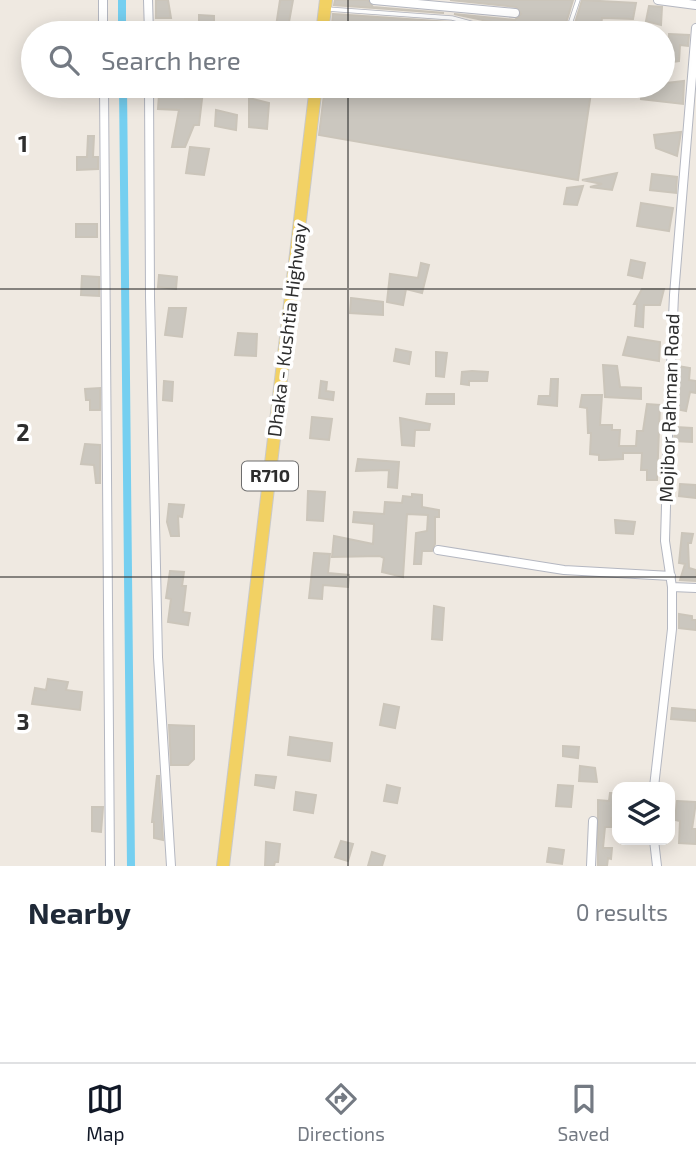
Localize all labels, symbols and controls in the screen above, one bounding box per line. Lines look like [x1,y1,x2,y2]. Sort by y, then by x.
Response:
search box [21,21,675,98]
icon: search [45,41,83,79]
text: Search here [101,44,241,75]
text: 1 [18,129,28,157]
street label: Dhaka - Kushtia Highway [262,222,311,438]
street label: Mojibor Rahman Road [654,313,683,503]
text: 2 [16,418,30,446]
road number: R710 [242,462,298,490]
text: 3 [16,707,30,735]
map controls [612,782,675,845]
button: layers [612,782,675,845]
text: Nearby [28,894,131,930]
text: 0 results [576,898,668,926]
tab: Map [86,1080,124,1145]
tab: Directions [297,1080,385,1145]
tab: Saved [557,1080,610,1145]

